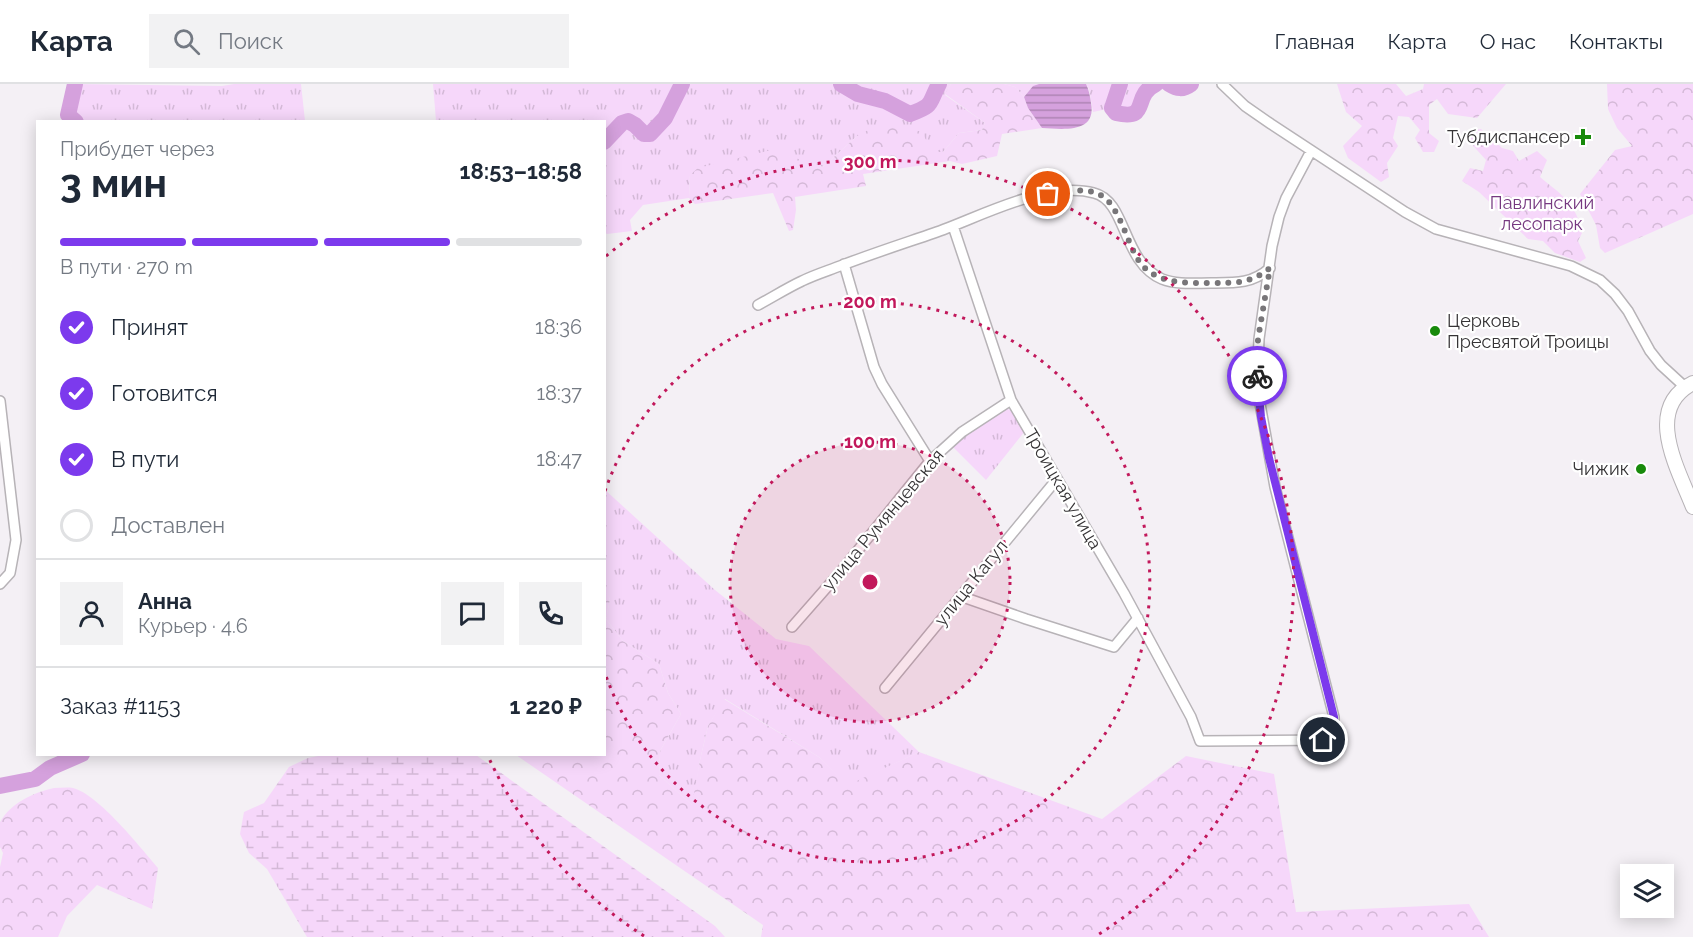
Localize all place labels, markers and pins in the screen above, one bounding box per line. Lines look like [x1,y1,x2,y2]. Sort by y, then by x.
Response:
place label: Тубдиспансер [1447,126,1570,147]
marker: Тубдиспансер [1574,128,1592,146]
pin [1022,168,1073,219]
place label: Церковь Пресвятой Троицы [1447,310,1609,352]
marker: Церковь Пресвятой Троицы [1428,324,1442,338]
place label: Чижик [1572,458,1629,479]
marker: Чижик [1634,462,1648,476]
centre of rings [860,572,880,592]
pin [1297,714,1348,765]

